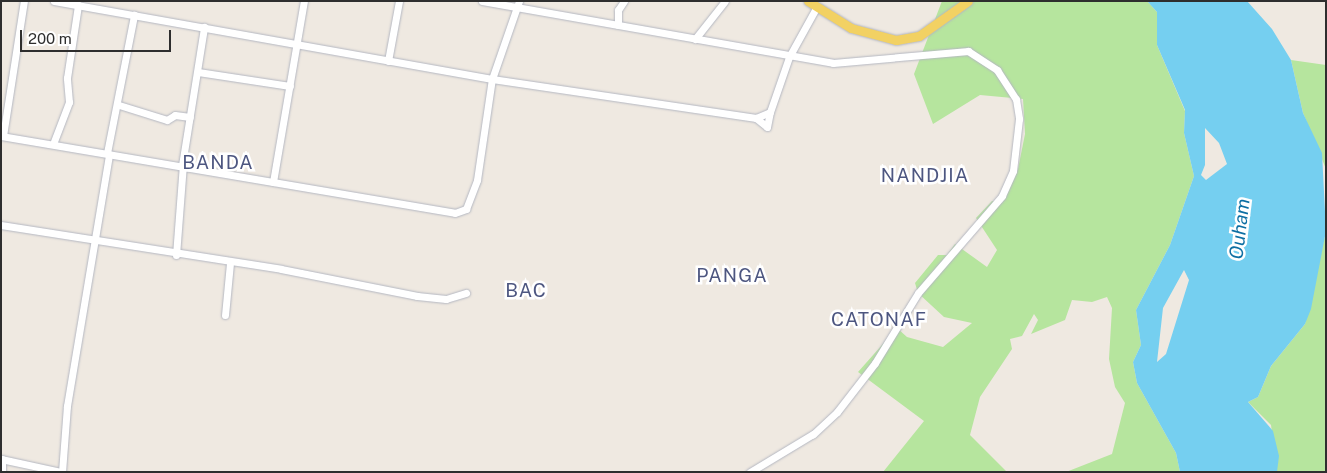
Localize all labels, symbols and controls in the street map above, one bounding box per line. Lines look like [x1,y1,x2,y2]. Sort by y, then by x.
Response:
scale bar [22,20,174,52]
text: 200 m [28,30,72,47]
district label: BANDA [182,152,254,174]
district label: NANDJIA [880,165,970,187]
water label: Ouham [1225,197,1255,261]
district label: PANGA [696,265,768,287]
district label: BAC [505,280,547,302]
district label: CATONAF [830,309,928,331]

